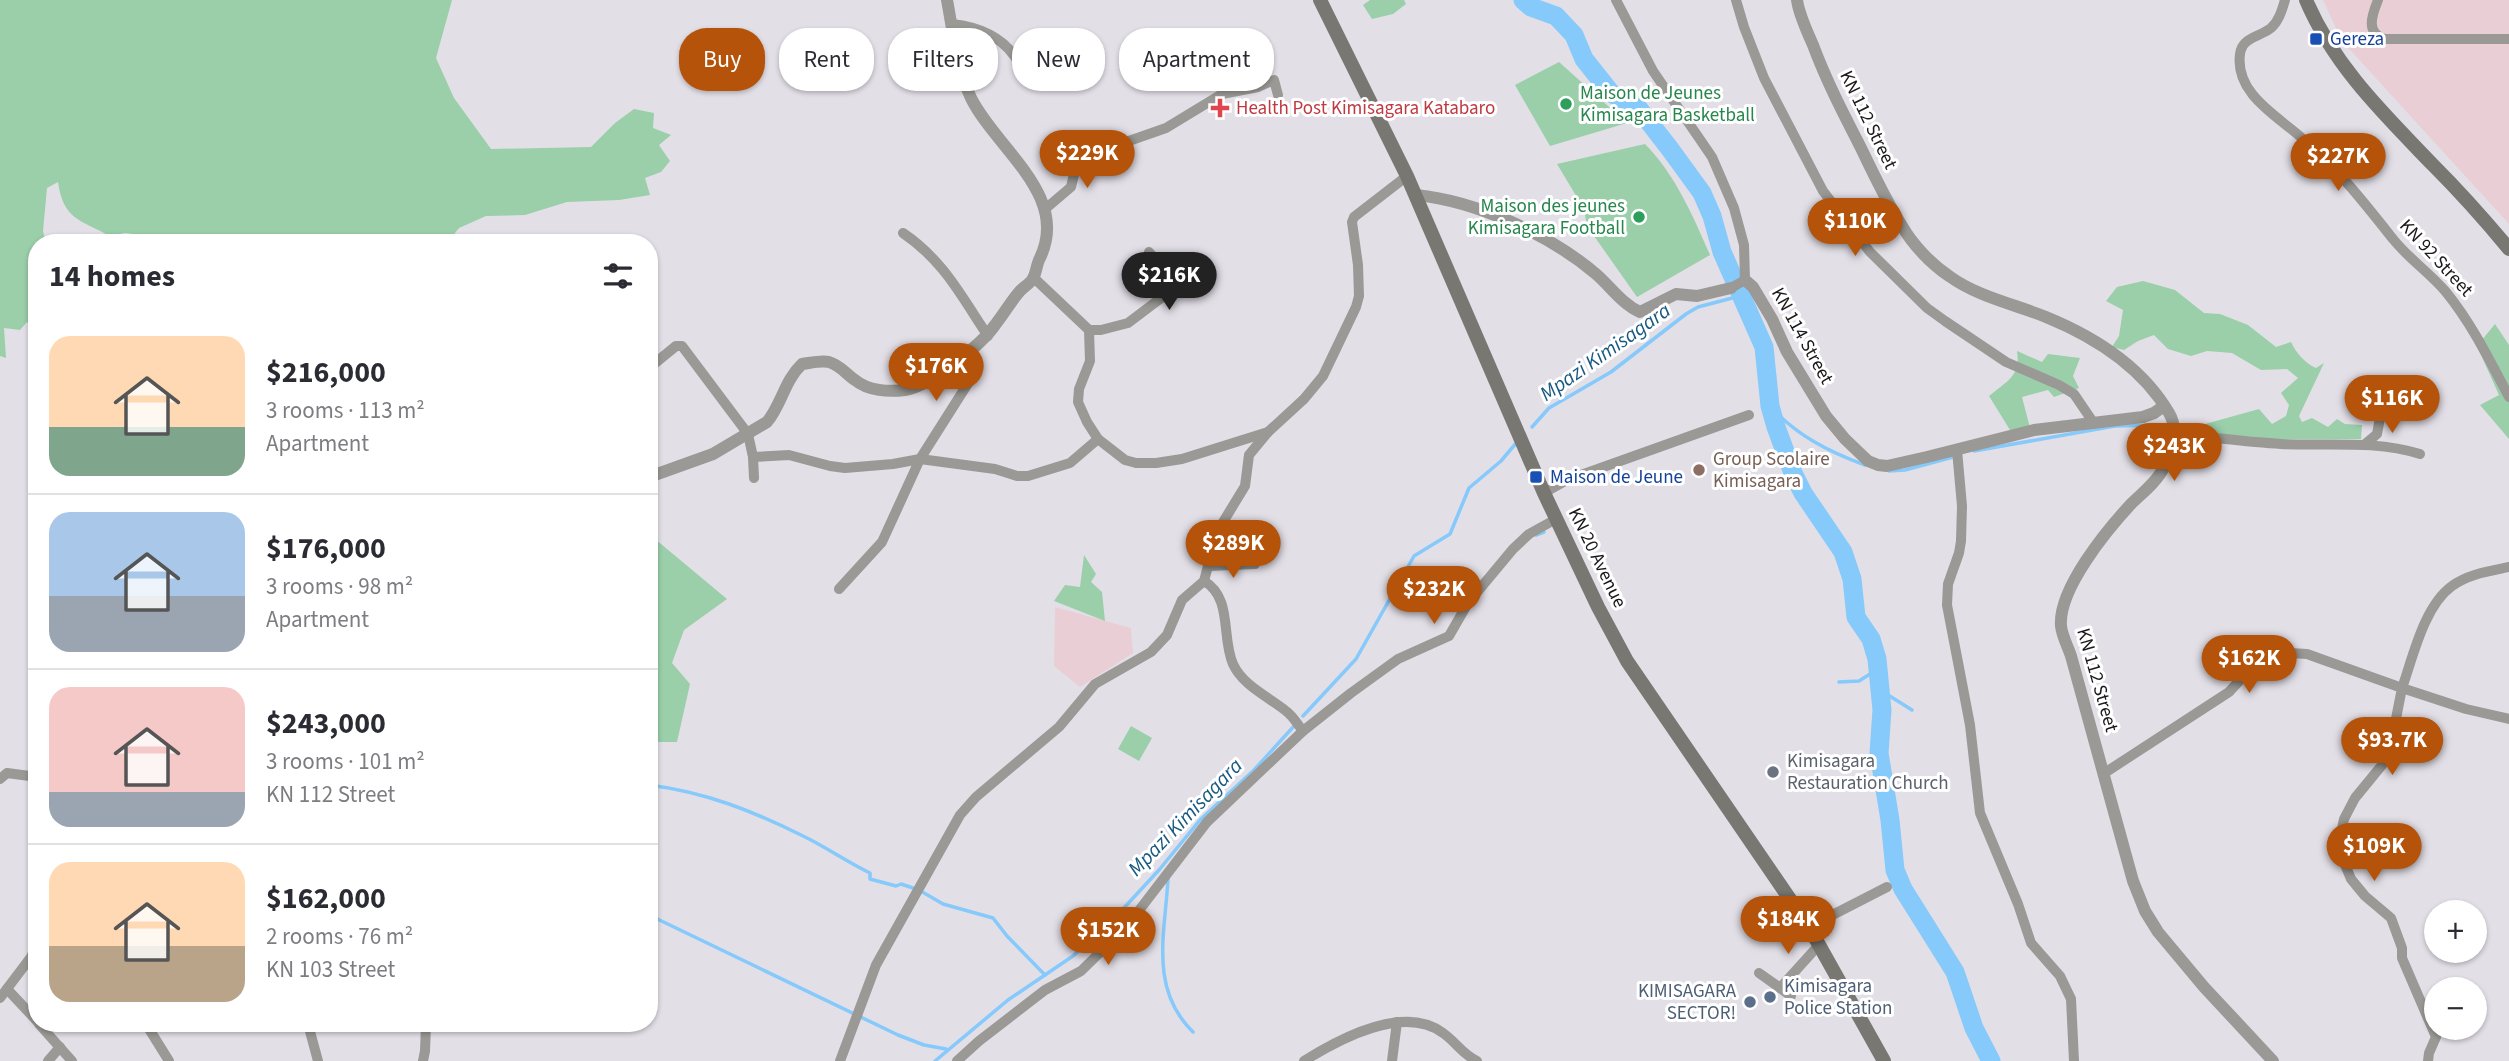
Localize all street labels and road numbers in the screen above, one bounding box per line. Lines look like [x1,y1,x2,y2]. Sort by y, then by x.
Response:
street label: KN 112 Street [1832,66,1904,174]
street label: KN 92 Street [2393,213,2479,303]
street label: KN 114 Street [1764,283,1840,390]
street label: KN 20 Avenue [1561,503,1633,613]
street label: KN 112 Street [2069,625,2125,736]

